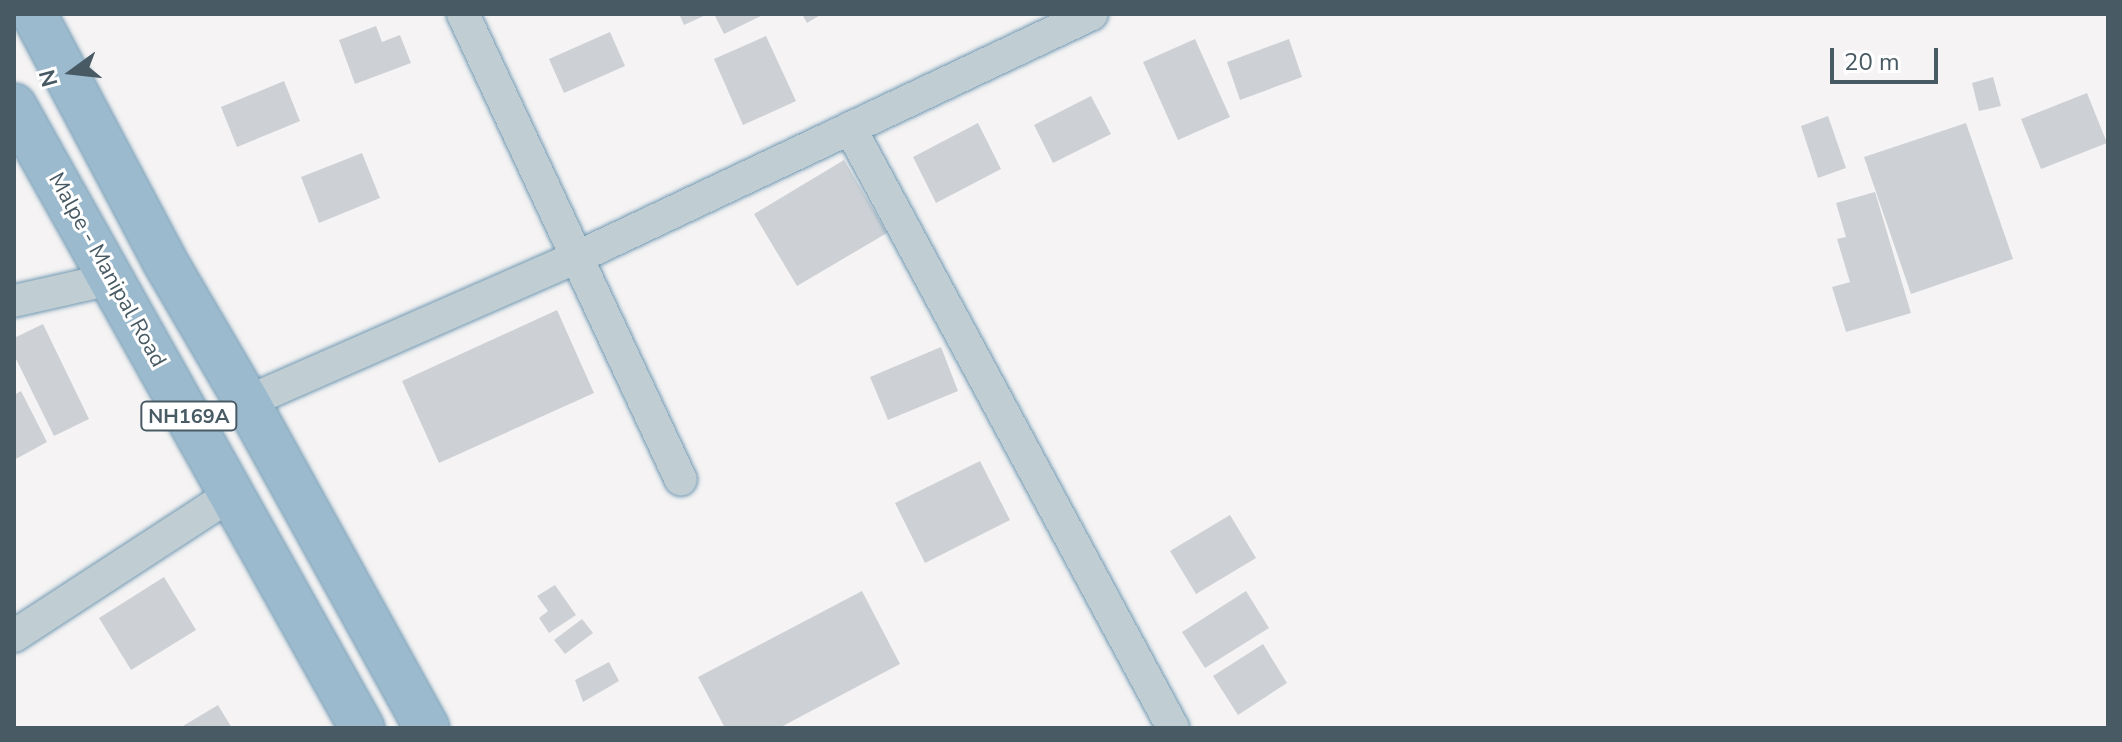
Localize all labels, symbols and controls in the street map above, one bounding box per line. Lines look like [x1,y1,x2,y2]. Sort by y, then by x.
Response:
north arrow [32,32,112,112]
scale bar [1834,32,1942,82]
text: 20 m [1844,46,1900,78]
text: N [32,66,65,90]
street label: Malpe - Manipal Road [43,168,171,372]
road number: NH169A [139,400,239,432]

